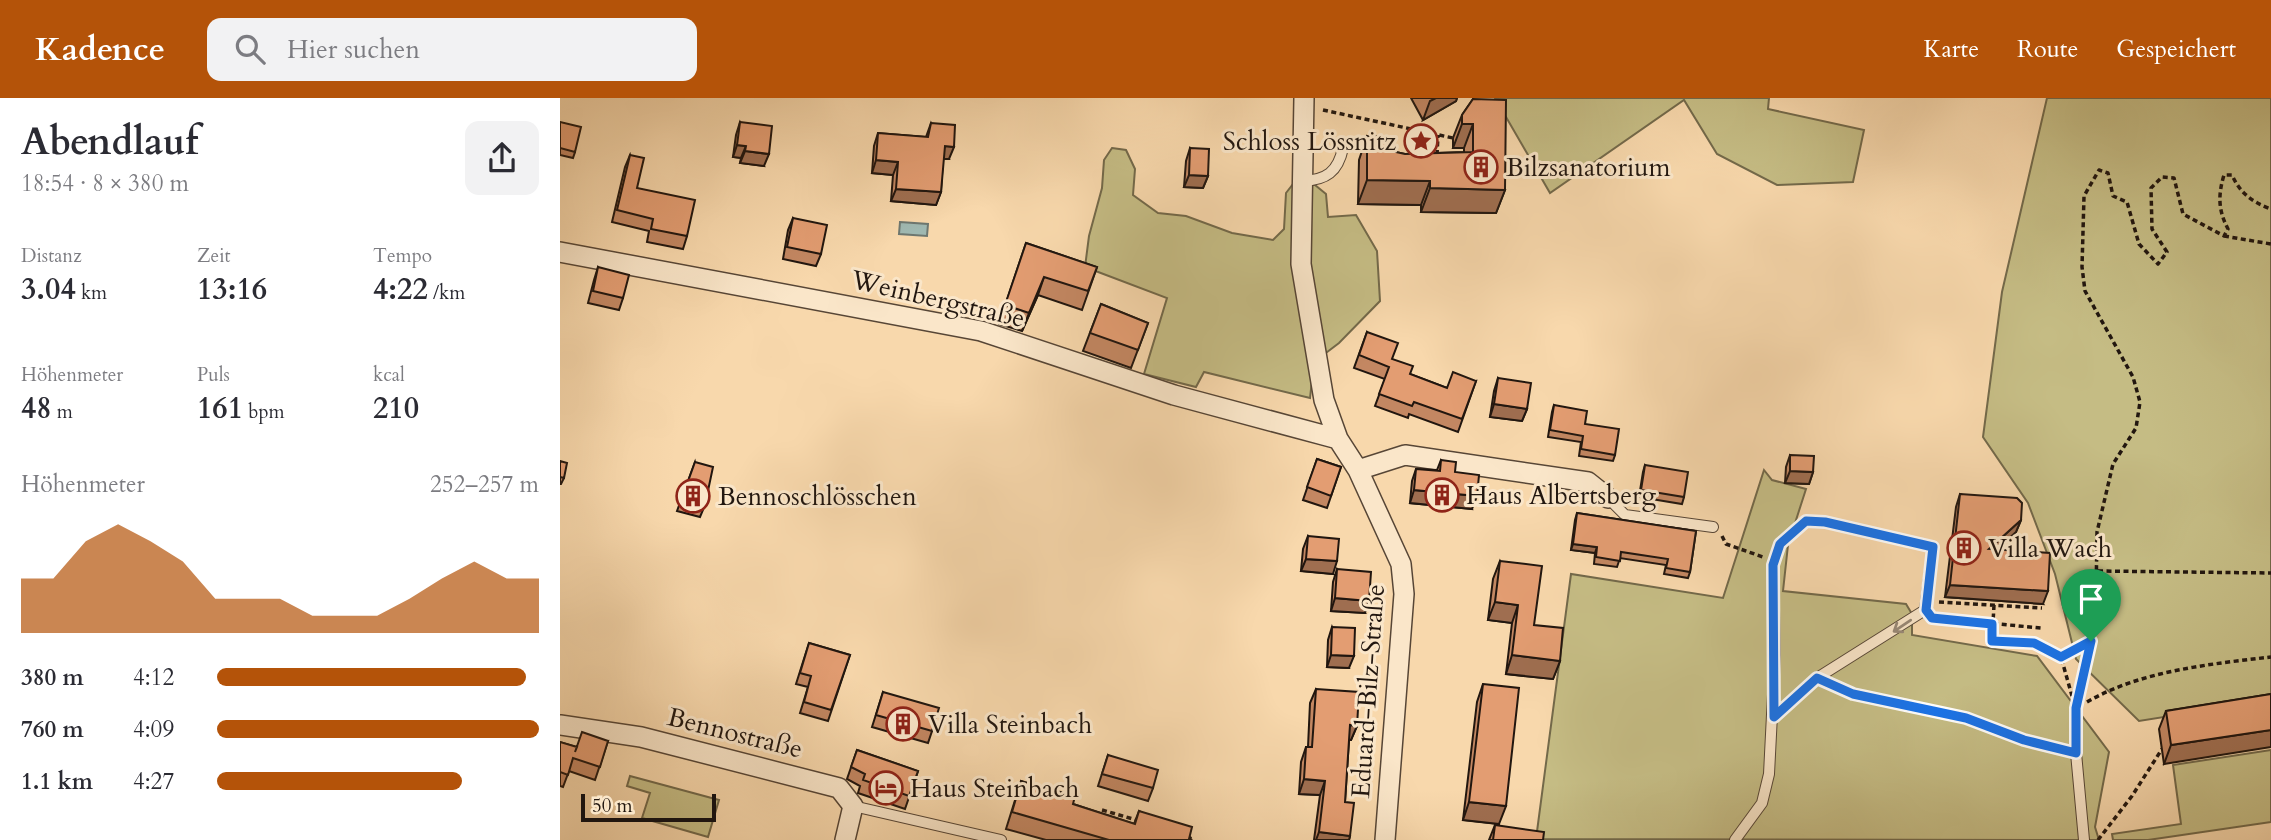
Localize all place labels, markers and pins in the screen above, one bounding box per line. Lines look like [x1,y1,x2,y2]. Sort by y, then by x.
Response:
place icon: Schloss Lössnitz [1402,122,1440,160]
place label: Schloss Lössnitz [1223,124,1396,159]
building icon: Bilzsanatorium [1462,148,1500,186]
place label: Bilzsanatorium [1506,150,1670,185]
building icon: Haus Albertsberg [1423,476,1461,514]
building icon: Bennoschlösschen [674,477,712,515]
place label: Haus Albertsberg [1466,478,1656,513]
place label: Bennoschlösschen [718,479,917,514]
building icon: Villa Wach [1945,529,1983,567]
place label: Villa Wach [1988,531,2112,566]
pin [2061,569,2121,641]
building icon: Villa Steinbach [884,705,922,743]
place label: Villa Steinbach [928,707,1092,742]
hotel icon: Haus Steinbach [867,769,905,807]
place label: Haus Steinbach [910,771,1079,806]

